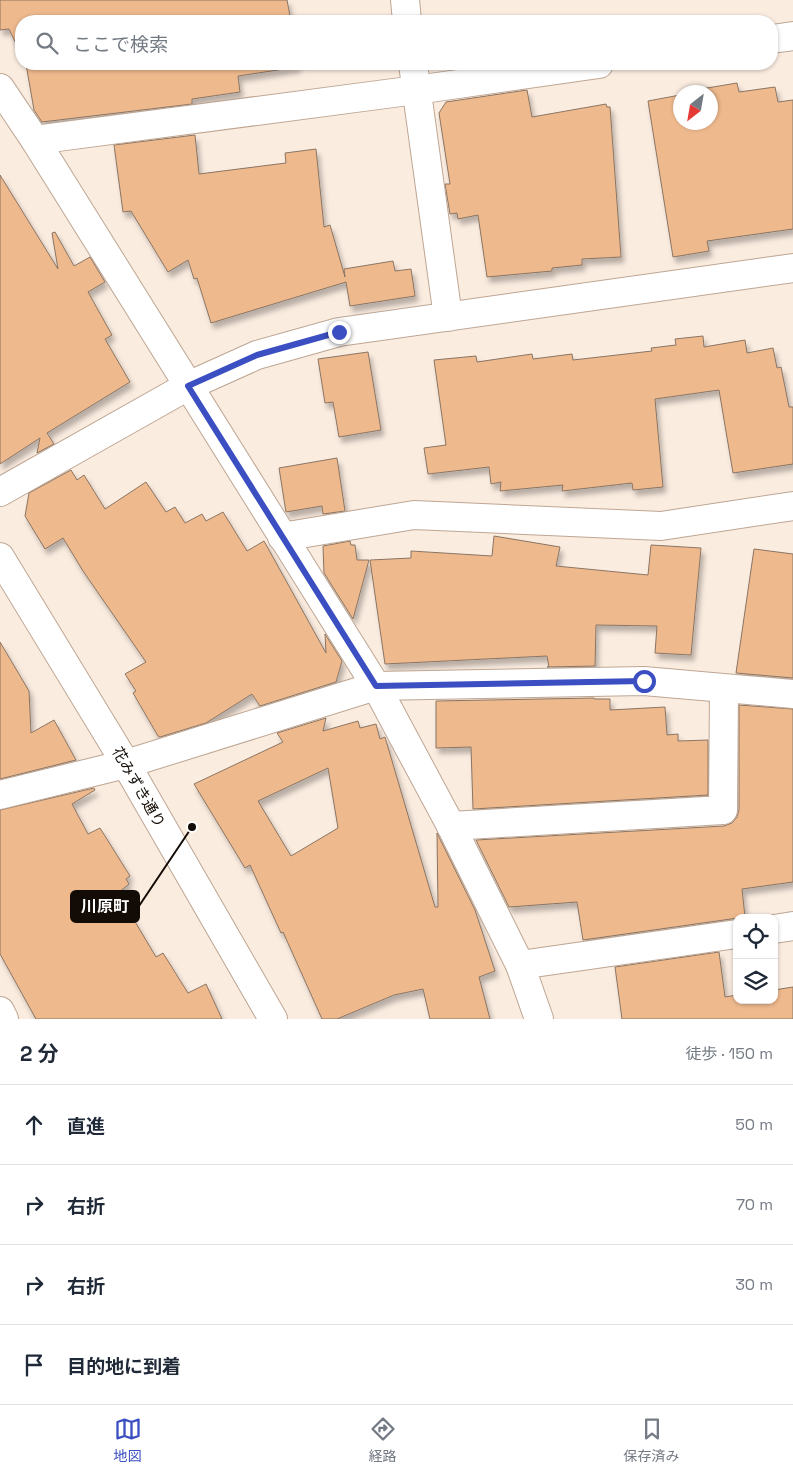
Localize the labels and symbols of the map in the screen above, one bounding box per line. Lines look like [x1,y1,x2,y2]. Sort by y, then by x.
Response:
north arrow [673,85,718,130]
route end [328,321,351,344]
route start [633,670,656,693]
street label: 花みずき通り [108,743,170,831]
callout: 川原町 [71,891,139,922]
text: 川原町 [81,896,129,917]

